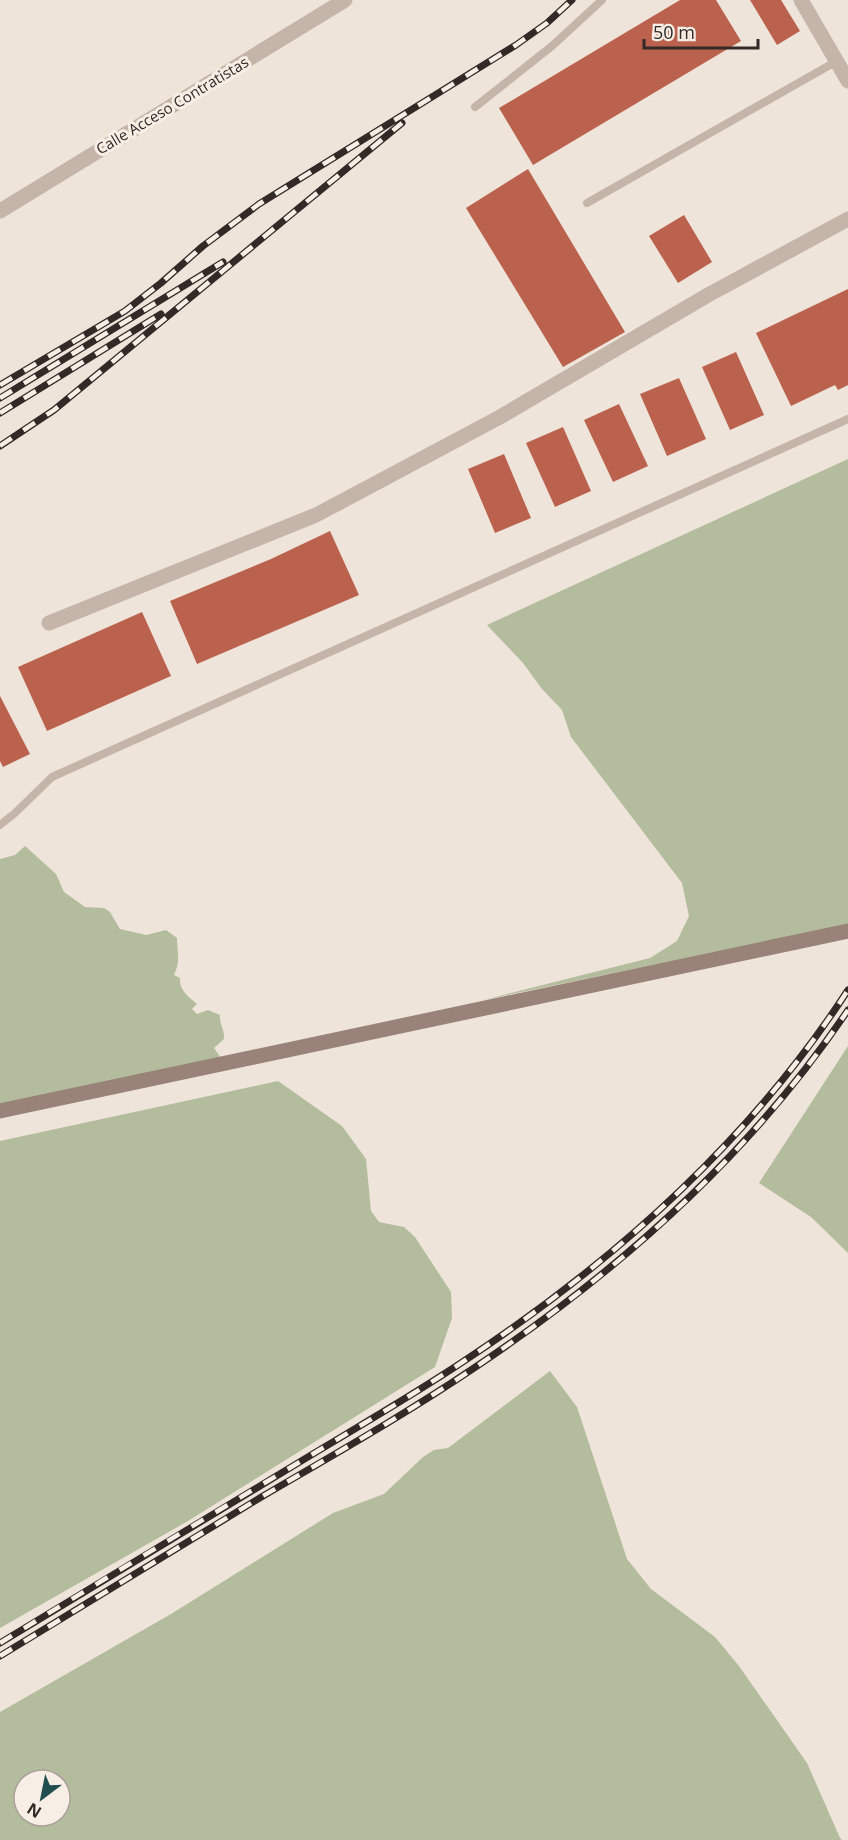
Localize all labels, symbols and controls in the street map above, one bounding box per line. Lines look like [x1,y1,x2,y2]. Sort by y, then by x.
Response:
scale bar [644,12,758,50]
text: 50 m [653,20,695,44]
street label: Calle Acceso Contratistas [92,51,252,159]
north arrow [12,1768,72,1828]
text: N [23,1798,45,1823]

